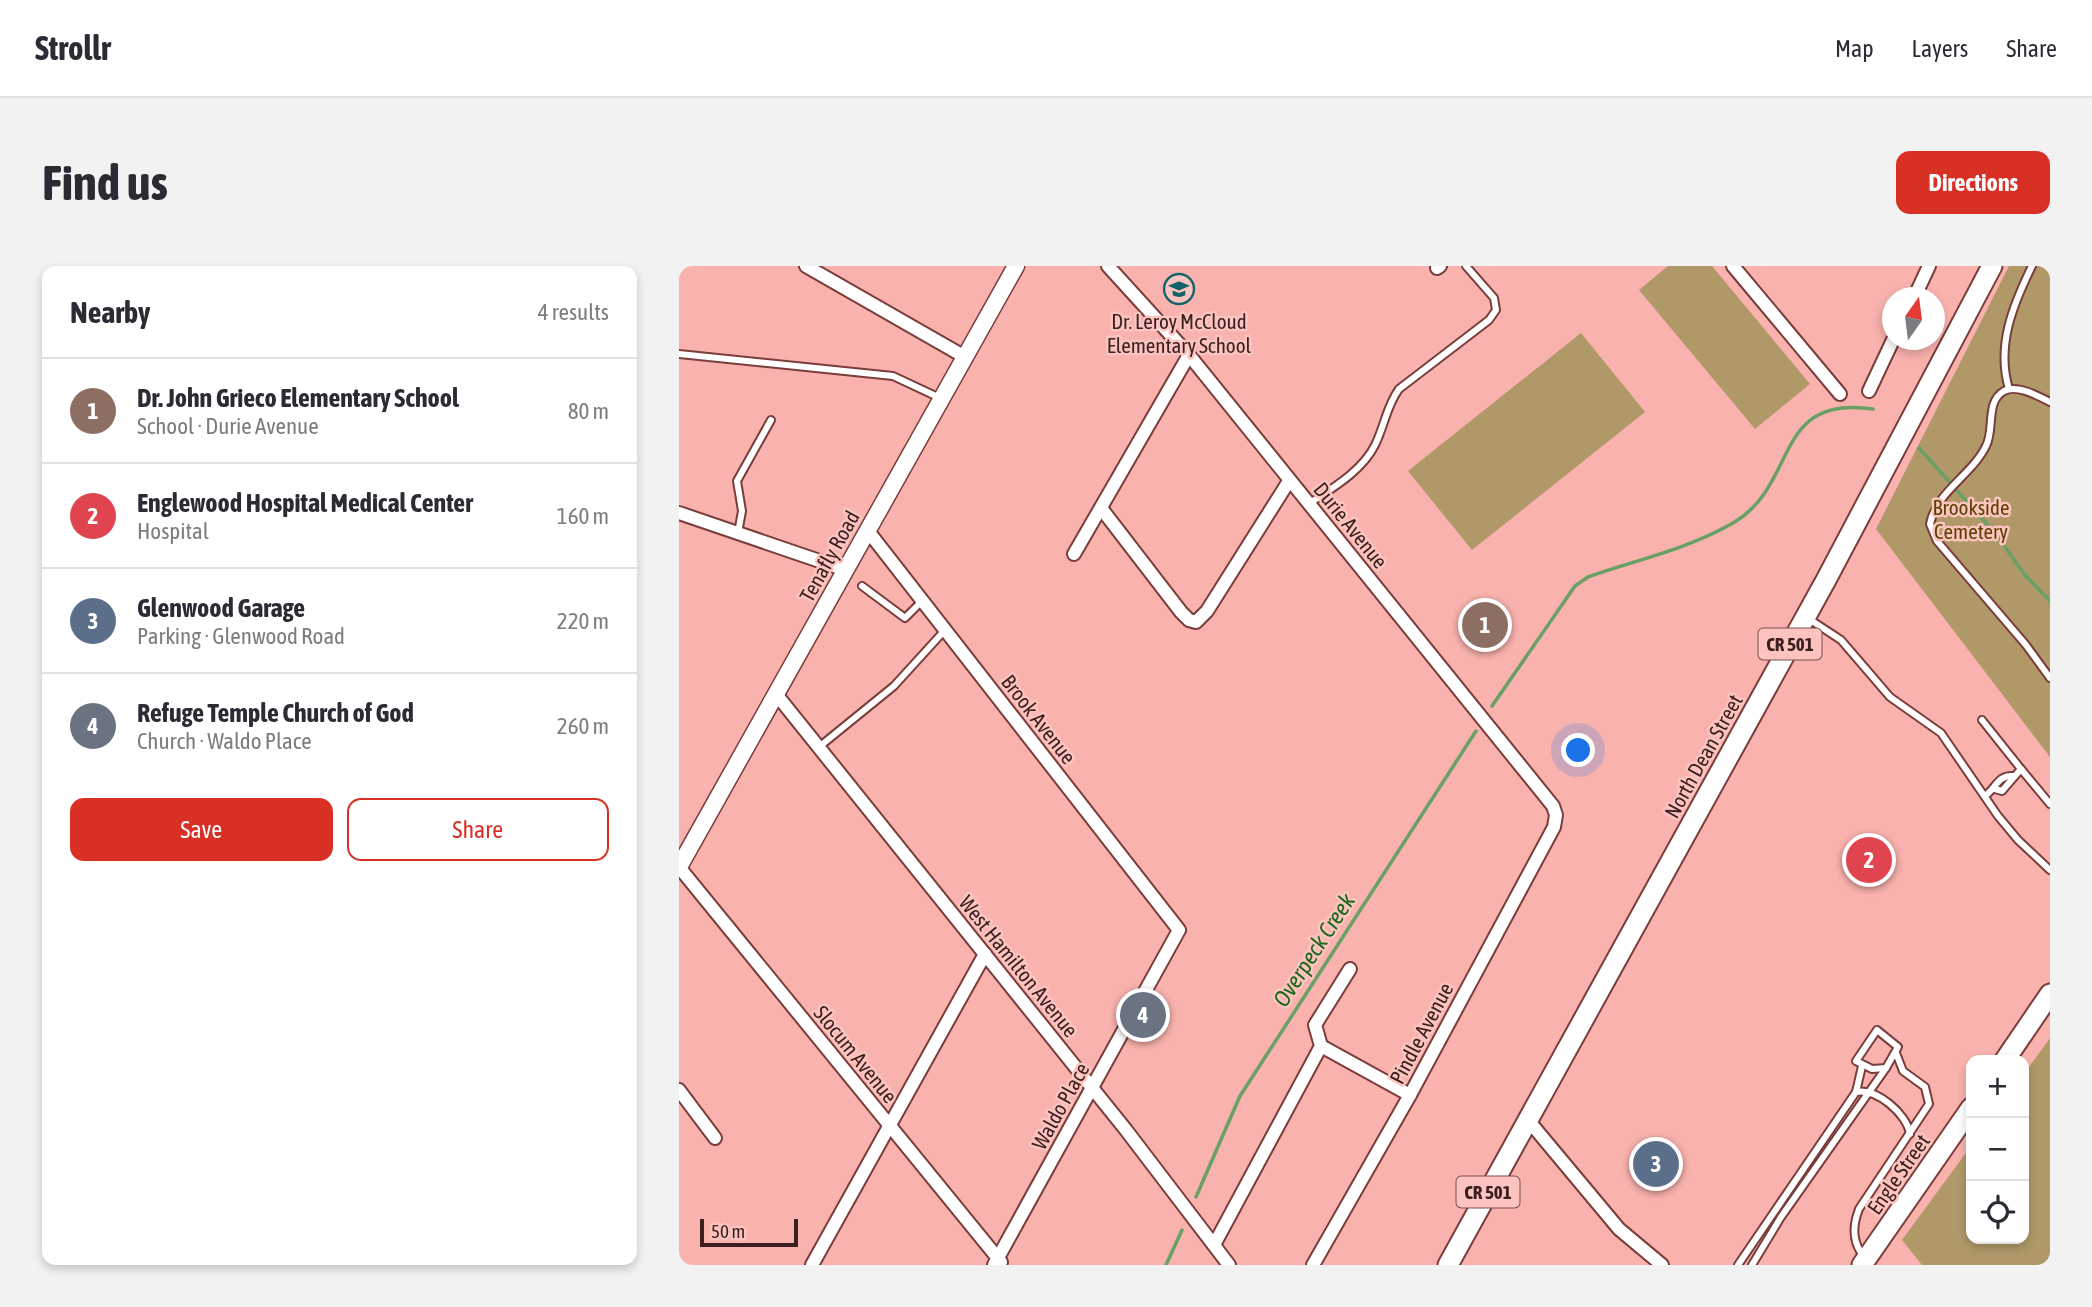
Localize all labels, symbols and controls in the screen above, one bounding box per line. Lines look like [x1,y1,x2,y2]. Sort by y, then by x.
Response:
text: Strollr [35,29,111,67]
text: Map [1835,35,1874,62]
text: Layers [1912,35,1968,62]
text: Share [2006,35,2057,62]
button: Directions [1896,151,2050,214]
text: Find us [42,154,168,210]
school or university icon: Dr. Leroy McCloud Elementary School [1162,272,1196,306]
north arrow [1882,287,1945,350]
text: Nearby [70,295,150,329]
text: 4 results [538,299,609,325]
place label: Dr. Leroy McCloud Elementary School [1107,309,1252,357]
text: Dr. John Grieco Elementary School [137,383,459,413]
text: 1 [88,398,98,424]
text: 80 m [568,398,609,424]
text: School · Durie Avenue [137,413,319,439]
street label: Durie Avenue [1309,477,1393,573]
text: Englewood Hospital Medical Center [137,488,473,518]
park label: Brookside Cemetery [1933,495,2009,543]
text: 2 [88,503,98,529]
text: 160 m [557,503,609,529]
street label: Tenafly Road [794,506,864,606]
text: Hospital [137,518,209,544]
text: Glenwood Garage [137,593,305,623]
pin: 1 [1462,599,1508,651]
text: 3 [88,608,98,634]
text: 220 m [557,608,609,634]
text: Parking · Glenwood Road [137,623,345,649]
road number: CR 501 [1759,628,1821,660]
street label: Brook Avenue [997,670,1081,768]
street label: North Dean Street [1659,690,1747,822]
text: Refuge Temple Church of God [137,698,414,728]
text: 4 [88,713,98,739]
text: 260 m [557,713,609,739]
text: Church · Waldo Place [137,728,312,754]
your location [1561,733,1595,767]
button: Save [70,798,333,861]
button: Share [347,798,609,861]
pin: 2 [1846,834,1892,886]
water label: Overpeck Creek [1268,888,1361,1011]
street label: West Hamilton Avenue [955,891,1083,1041]
street label: Pindle Avenue [1384,978,1458,1088]
pin: 4 [1120,989,1166,1041]
street label: Slocum Avenue [810,1001,902,1107]
map controls [1966,1055,2029,1244]
button: + [1966,1055,2029,1118]
street label: Waldo Place [1026,1058,1094,1154]
button: − [1966,1118,2029,1181]
street label: Engle Street [1862,1129,1934,1219]
pin: 3 [1633,1138,1679,1190]
road number: CR 501 [1457,1176,1519,1208]
button: locate [1966,1181,2029,1244]
scale bar [700,1216,798,1248]
text: 50 m [711,1220,745,1242]

